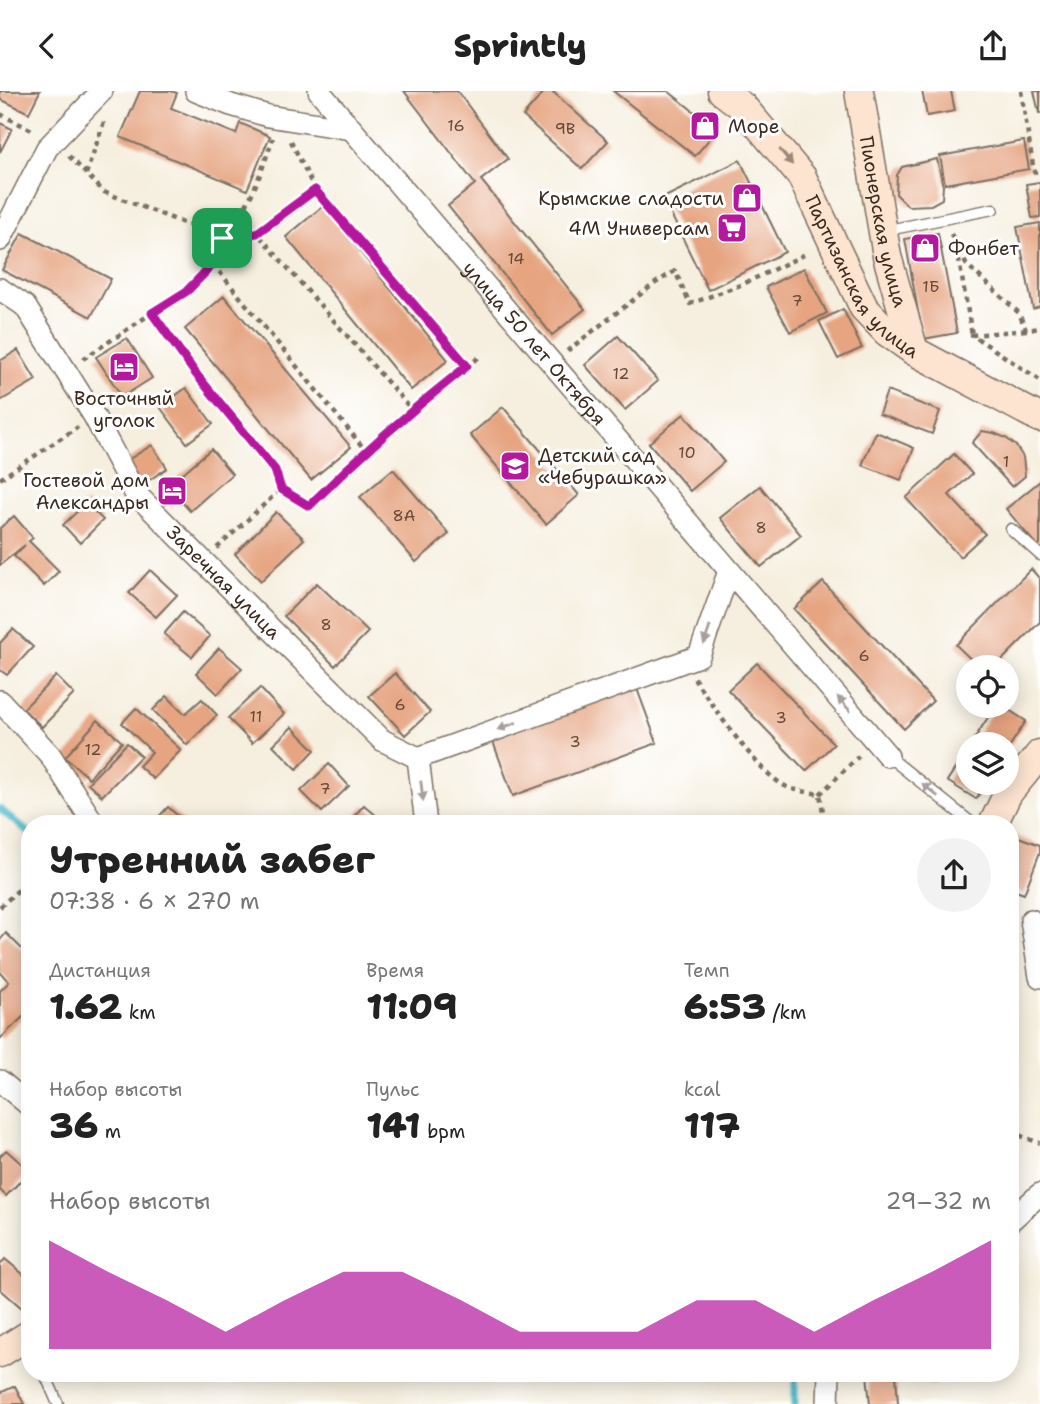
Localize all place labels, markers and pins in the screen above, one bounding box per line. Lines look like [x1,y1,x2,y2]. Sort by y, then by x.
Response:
shop icon: Море [688,109,722,143]
place label: Море [728,114,779,139]
shop icon: Крымские сладости [730,181,764,215]
place label: Крымские сладости [538,186,724,211]
pin [192,208,252,268]
supermarket icon: 4М Универсам [715,211,749,245]
place label: 4М Универсам [568,216,709,241]
shop icon: Фонбет [908,231,942,265]
place label: Фонбет [948,236,1019,261]
hotel icon: Восточный уголок [107,350,141,384]
place label: Восточный уголок [74,386,174,433]
place label: Детский сад «Чебурашка» [538,443,667,490]
school or university icon: Детский сад «Чебурашка» [498,449,532,483]
place label: Гостевой дом Александры [23,468,149,515]
hotel icon: Гостевой дом Александры [155,474,189,508]

